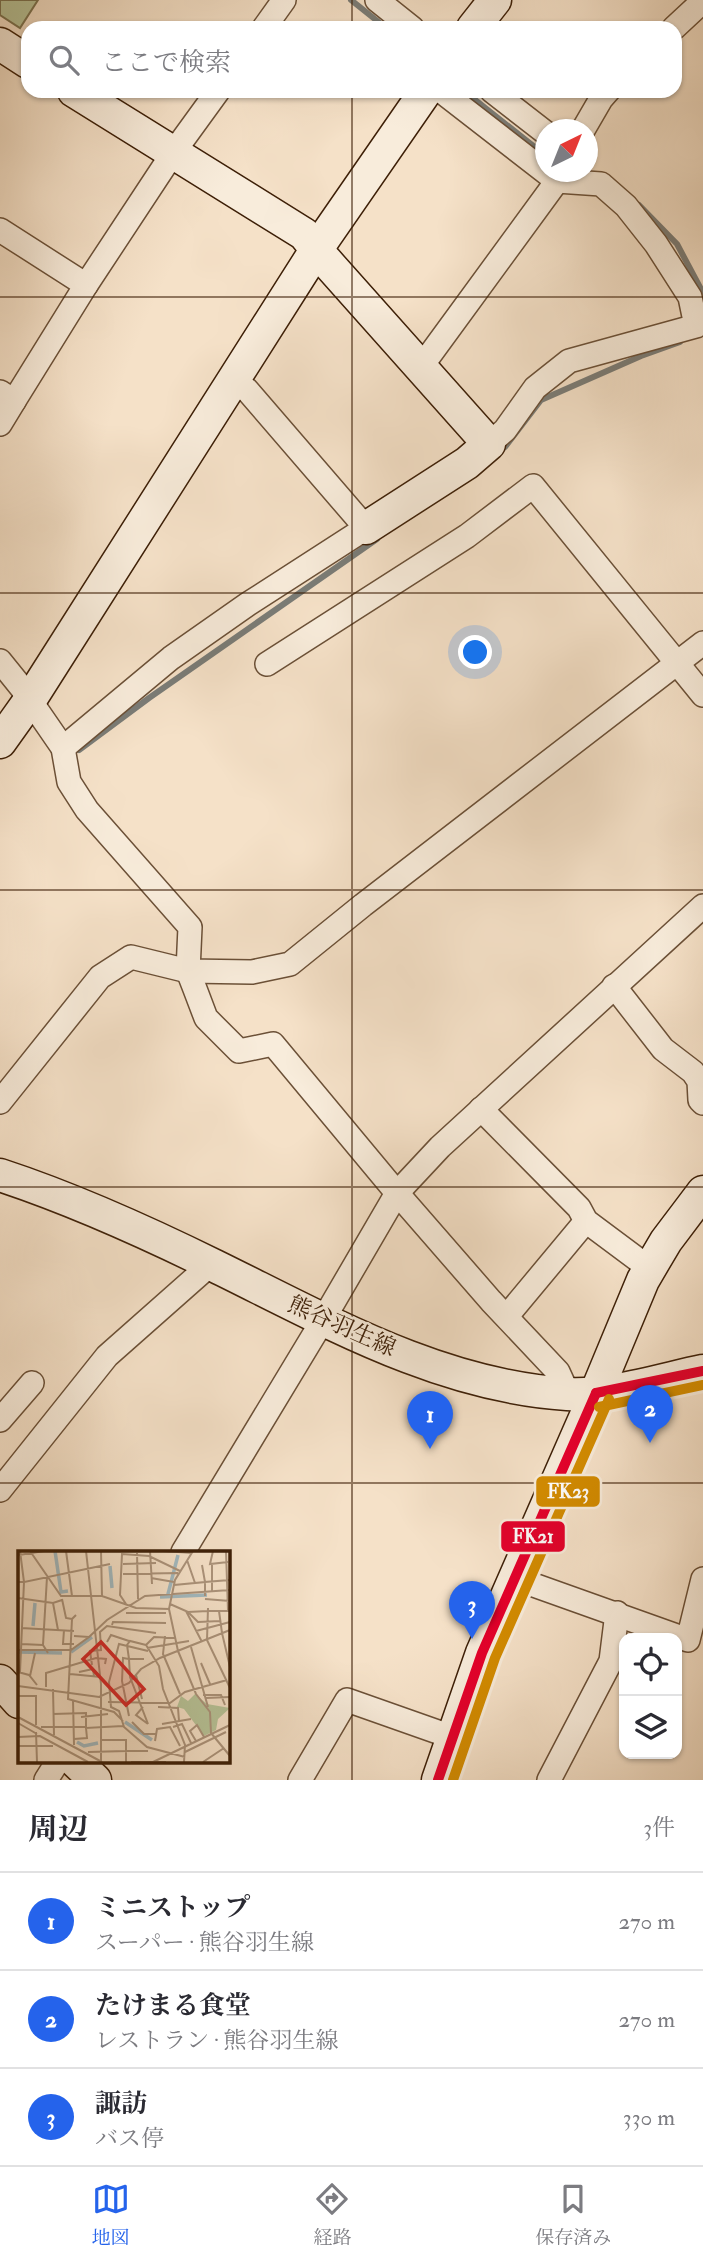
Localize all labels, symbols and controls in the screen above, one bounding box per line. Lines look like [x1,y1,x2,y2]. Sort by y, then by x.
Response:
search box [21,21,682,98]
icon: search [45,41,83,79]
text: ここで検索 [101,47,231,79]
north arrow [535,119,598,182]
your location [458,635,492,669]
street label: 熊谷羽生線 [284,1289,400,1363]
pin: 2 [627,1385,673,1443]
pin: 1 [407,1391,453,1449]
line badge: FK23 [535,1475,601,1508]
text: FK23 [547,1480,589,1504]
line badge: FK21 [500,1520,566,1553]
text: FK21 [512,1525,554,1549]
inset map [18,1551,229,1762]
pin: 3 [449,1581,495,1639]
map controls [619,1633,682,1759]
button: locate [619,1633,682,1696]
button: layers [619,1696,682,1759]
text: 周辺 [28,1811,88,1848]
text: 3件 [643,1813,675,1842]
text: ミニストップ [95,1892,250,1924]
text: 1 [47,1907,55,1936]
text: 270 m [618,1907,675,1936]
text: スーパー · 熊谷羽生線 [95,1928,314,1957]
text: たけまる食堂 [95,1990,251,2022]
text: 2 [45,2005,57,2034]
text: 270 m [618,2005,675,2034]
text: レストラン · 熊谷羽生線 [95,2026,339,2055]
text: 諏訪 [95,2088,147,2120]
text: 3 [47,2103,55,2132]
text: 330 m [623,2103,675,2132]
text: バス停 [95,2124,164,2153]
tab: 地図 [92,2180,130,2250]
tab: 経路 [313,2180,351,2250]
tab: 保存済み [535,2180,611,2250]

